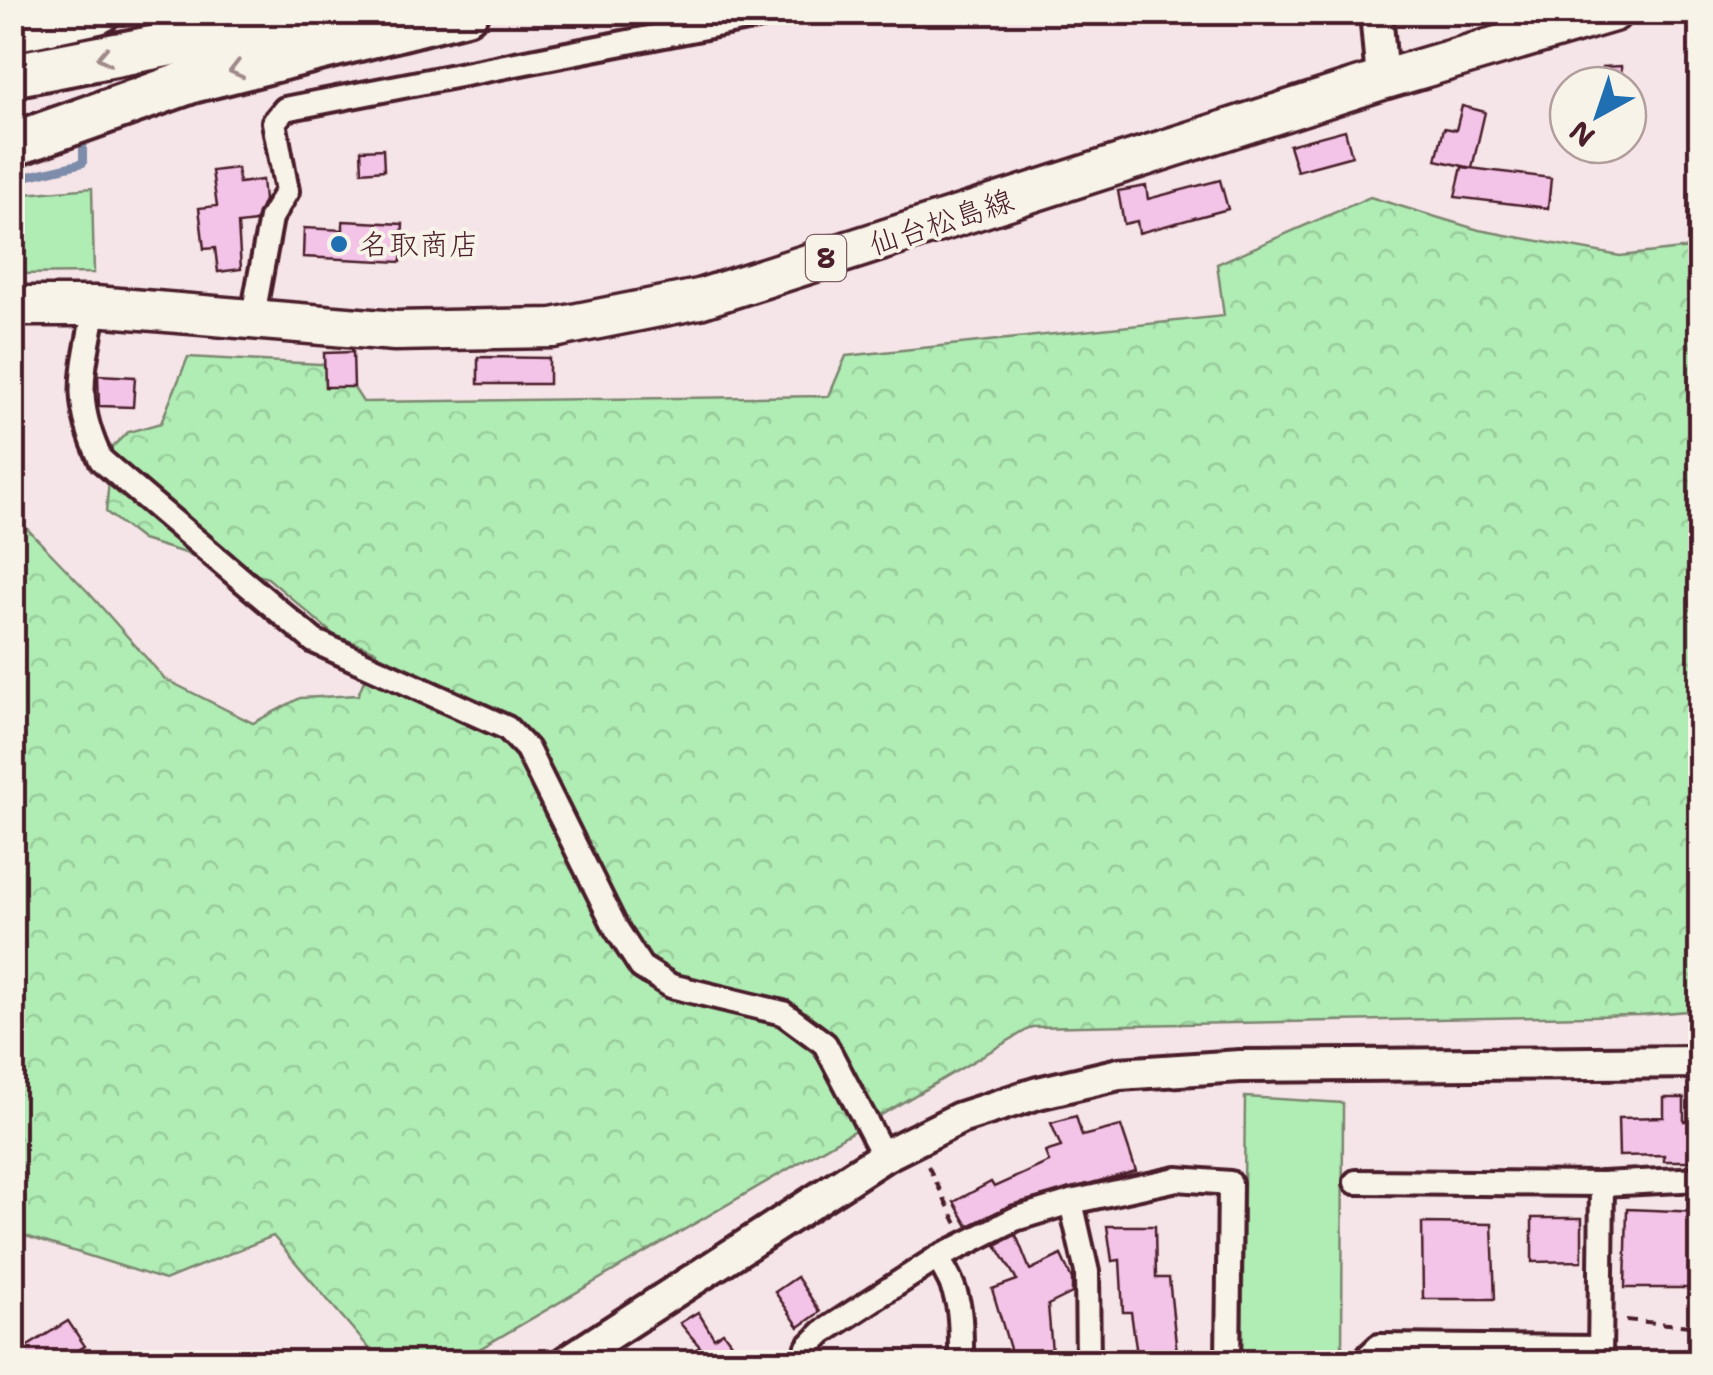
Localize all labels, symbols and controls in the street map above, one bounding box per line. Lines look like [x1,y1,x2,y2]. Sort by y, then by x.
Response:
one-way arrow [96,46,113,67]
one-way arrow [228,58,245,79]
north arrow [1548,65,1648,165]
text: N [1561,112,1603,156]
street label: 仙台松島線 [863,179,1019,265]
place label: 名取商店 [359,224,479,265]
marker: 名取商店 [328,233,350,255]
road number: 8 [806,235,846,281]

